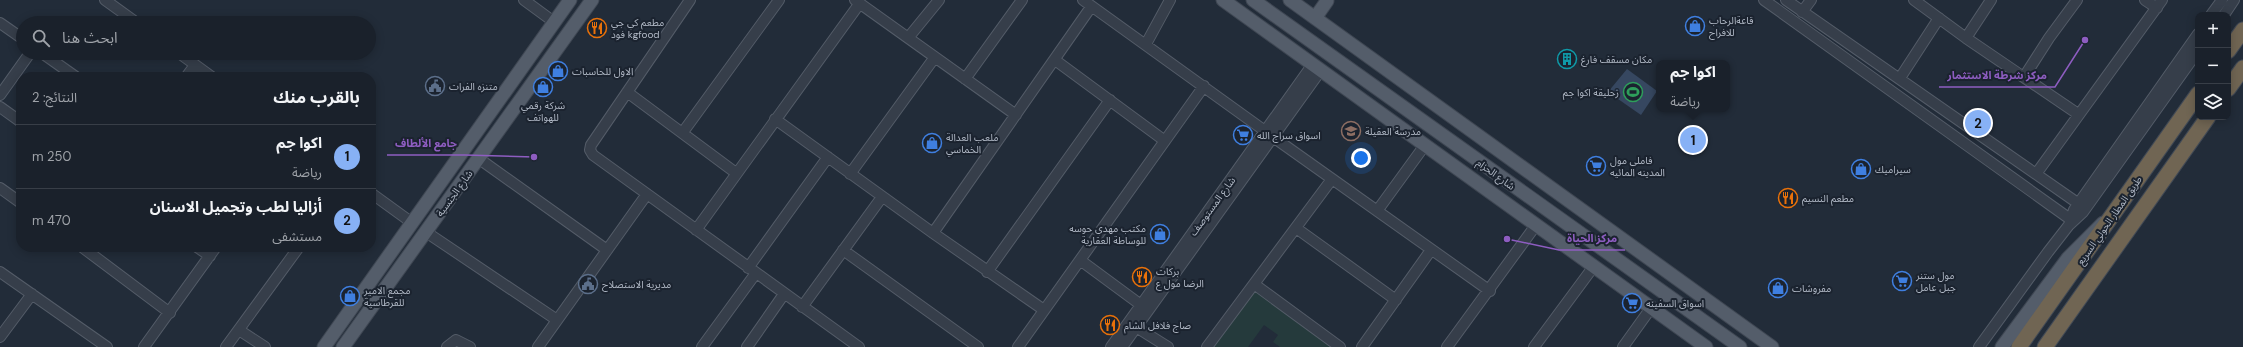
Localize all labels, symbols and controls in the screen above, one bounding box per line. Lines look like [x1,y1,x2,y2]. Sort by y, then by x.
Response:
map controls [2195,12,2231,120]
button: + [2195,12,2231,48]
place label: قاعةالرحاب للافراح [1709,14,1754,40]
shop icon: قاعةالرحاب للافراح [1684,15,1706,37]
search box [16,16,376,60]
place label: مطعم کي جي فود kgfood [611,16,664,41]
restaurant icon: مطعم کي جي فود kgfood [586,17,608,39]
icon: search [30,27,52,49]
text: ابحث هنا [62,28,118,48]
building icon: مكان مسقف فارغ [1556,48,1578,70]
button: − [2195,48,2231,84]
place label: مكان مسقف فارغ [1581,53,1652,67]
shop icon: الاول للحاسبات [547,60,569,82]
popup [1656,60,1730,112]
text: اكوا جم [1670,62,1716,82]
callout: مركز شرطة الاستثمار [1939,64,2055,87]
place label: الاول للحاسبات [572,65,633,78]
text: مركز شرطة الاستثمار [1946,68,2047,82]
public building icon: متنزه الفرات [424,75,446,97]
shop icon: شركة رقمي للهواتف [532,76,554,98]
place label: متنزه الفرات [449,80,498,93]
sports icon: زحليقة اكوا جم [1622,81,1644,103]
button: layers [2195,84,2231,120]
text: بالقرب منك [273,86,360,108]
place label: زحليقة اكوا جم [1563,86,1619,100]
text: النتائج: 2 [32,89,77,106]
text: رياضة [1670,93,1700,110]
place label: شركة رقمي للهواتف [521,99,565,124]
pin: 2 [1965,108,1991,138]
school or university icon: مدرسة العقيلة [1340,120,1362,142]
supermarket icon: اسواق سراج الله [1232,124,1254,146]
place label: مدرسة العقيلة [1365,125,1421,138]
pin: 1 [1680,125,1706,155]
place label: اسواق سراج الله [1257,129,1321,143]
place label: ملعب العدالة الخماسي [946,131,998,157]
callout: جامع الألطاف [387,132,465,155]
shop icon: ملعب العدالة الخماسي [921,132,943,154]
text: اكوا جم [276,133,322,153]
text: جامع الألطاف [395,136,457,152]
text: 250 m [32,148,71,165]
text: 1 [345,148,349,165]
your location [1351,148,1371,168]
place label: فاملي مول المدينه المائيه [1610,154,1665,179]
supermarket icon: فاملي مول المدينه المائيه [1585,155,1607,177]
street label: شارع الحزام [1473,156,1518,194]
shop icon: سيراميك [1850,158,1872,180]
place label: سيراميك [1875,163,1911,176]
text: رياضة [292,164,322,181]
street label: شارع الجنسية [433,167,476,220]
street label: طريق المطار الحولي السريع [2074,173,2146,268]
street label: شارع المستوصف [1187,174,1239,239]
restaurant icon: مطعم النسيم [1777,187,1799,209]
place label: مطعم النسيم [1802,192,1854,206]
text: أزاليا لطب وتجميل الاسنان [150,197,322,217]
text: 470 m [32,212,71,229]
text: 2 [343,212,351,229]
place label: مكتب مهدي حوسه للوساطة العقارية [1069,222,1146,247]
shop icon: مكتب مهدي حوسه للوساطة العقارية [1149,223,1171,245]
callout: مركز الحياة [1559,227,1625,250]
text: مستشفى [272,228,322,245]
text: مركز الحياة [1567,231,1617,245]
place label: برکات الرضا مول ع [1156,265,1204,291]
restaurant icon: برکات الرضا مول ع [1131,266,1153,288]
place label: مول ستنر جبل عامل [1915,269,1956,294]
supermarket icon: مول ستنر جبل عامل [1891,270,1913,292]
public building icon: مديرية الاستصلاح [577,273,599,295]
shop icon: مفروشات [1767,277,1789,299]
place label: مديرية الاستصلاح [602,278,671,292]
place label: مفروشات [1792,282,1831,295]
place label: مجمع الامير للقرطاسية [363,284,411,309]
shop icon: مجمع الامير للقرطاسية [339,285,361,307]
supermarket icon: اسواق السفينه [1621,292,1643,314]
place label: اسواق السفينه [1646,297,1704,310]
restaurant icon: صاج فلافل الشام [1099,314,1121,336]
place label: صاج فلافل الشام [1124,319,1191,334]

